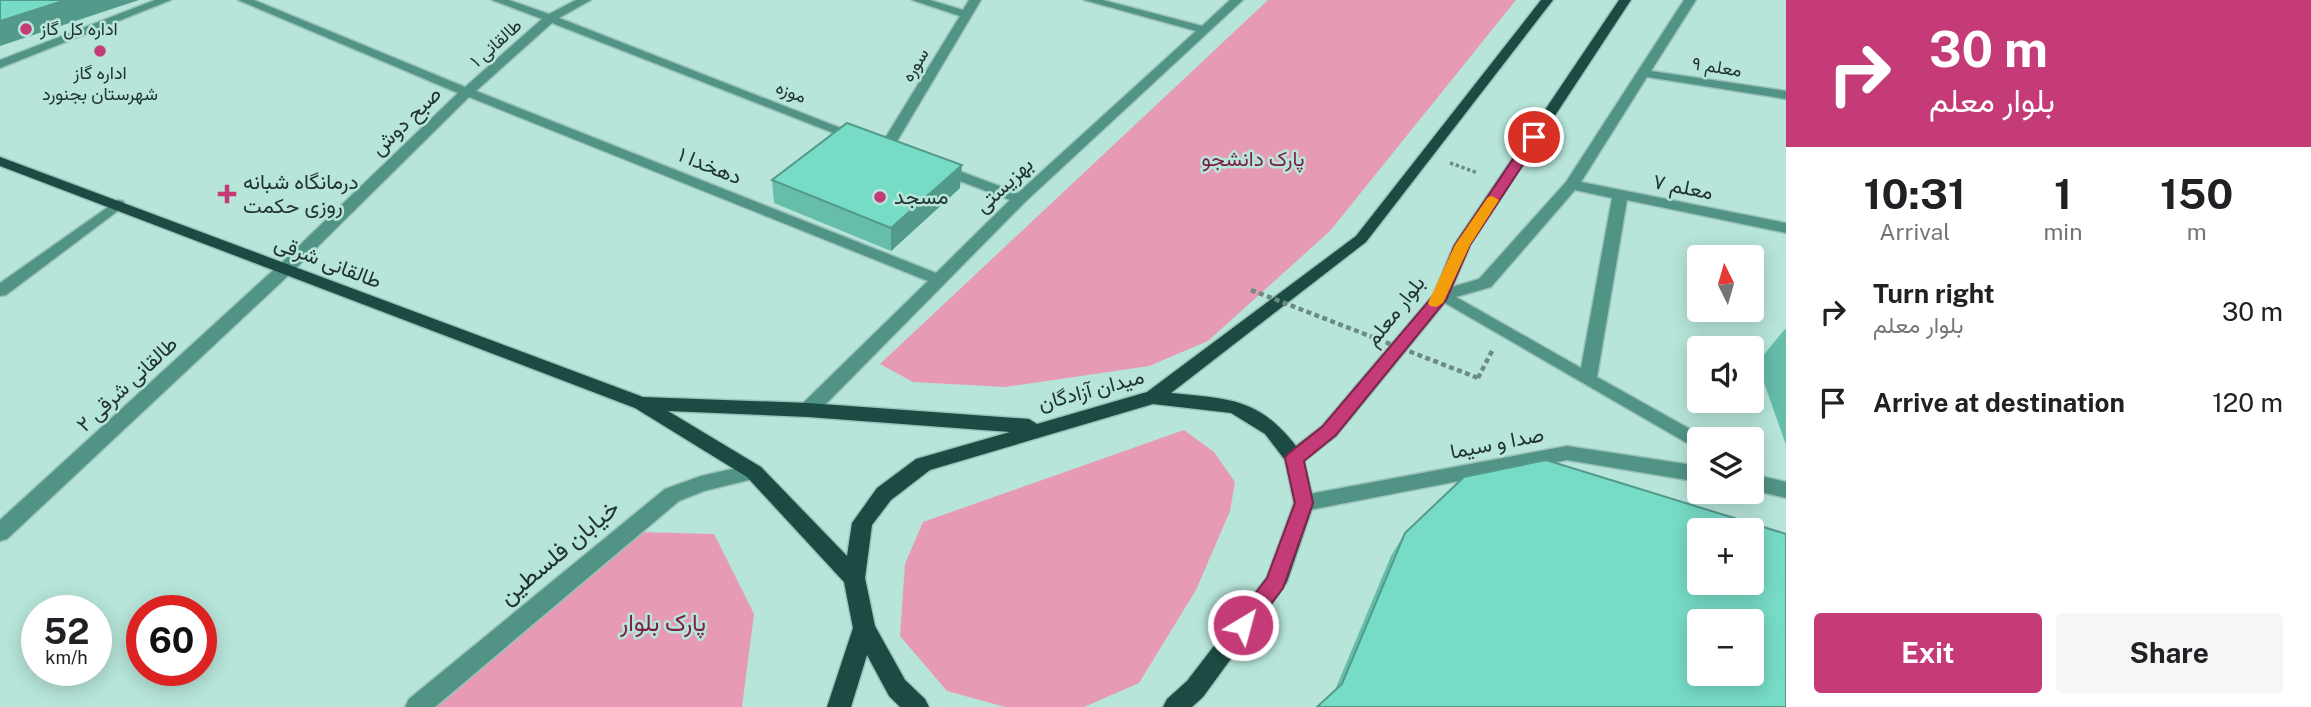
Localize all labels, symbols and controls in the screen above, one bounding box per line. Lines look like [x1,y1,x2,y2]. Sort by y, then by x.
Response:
street label: طالقانی ۱ [466,14,526,72]
place label: اداره کل گاز [39,18,118,40]
text: 30 m [1929,20,2048,78]
marker: اداره کل گاز [18,21,34,37]
icon: right [1814,28,1905,119]
marker: اداره گاز شهرستان بجنورد [92,43,108,59]
street label: سوره [896,44,934,86]
street label: معلم ۹ [1690,52,1743,83]
place label: اداره گاز شهرستان بجنورد [42,62,158,105]
street label: موزه [773,76,809,108]
street label: صبح دوش [365,81,448,162]
text: بلوار معلم [1929,82,2055,119]
pin [1504,107,1564,167]
icon: arrive [1515,118,1553,156]
street label: دهخدا ۱ [675,142,746,190]
park label: پارک دانشجو [1201,146,1305,173]
street label: بهزیستی [969,152,1039,218]
street label: معلم ۷ [1651,168,1715,207]
place label: درمانگاه شبانه روزی حکمت [243,169,359,219]
text: 10:31 [1864,169,1966,218]
text: 1 [2054,169,2072,218]
text: 150 [2160,169,2233,218]
marker: درمانگاه شبانه روزی حکمت [217,184,237,204]
place label: مسجد [894,184,948,209]
marker: مسجد [872,189,888,205]
text: Arrival [1879,218,1950,245]
text: min [2043,218,2082,245]
text: m [2187,218,2207,245]
street label: طالقانی شرقی [271,230,385,294]
north arrow [1687,245,1764,322]
map controls [1687,245,1764,686]
street label: بلوار معلم [1359,270,1431,352]
text: Turn right [1873,278,1995,309]
icon: right [1814,293,1852,331]
text: 30 m [2222,296,2283,327]
text: بلوار معلم [1873,311,1963,338]
street label: ۲ طالقانی شرقی [71,331,183,437]
button: sound [1687,336,1764,413]
street label: میدان آزادگان [1035,363,1147,417]
icon: arrive [1814,384,1852,422]
text: Arrive at destination [1873,387,2125,418]
text: 120 m [2212,387,2283,418]
street label: صدا و سیما [1448,421,1546,465]
button: layers [1687,427,1764,504]
street label: خیابان فلسطین [493,493,625,610]
button: + [1687,518,1764,595]
position arrow [1206,588,1280,662]
speed limit sign: 60 [126,595,217,686]
park label: پارک بلوار [619,608,706,639]
button: − [1687,609,1764,686]
text: 52 [44,611,89,652]
button: Exit [1814,613,2042,693]
button: Share [2056,613,2283,693]
text: km/h [45,647,88,668]

